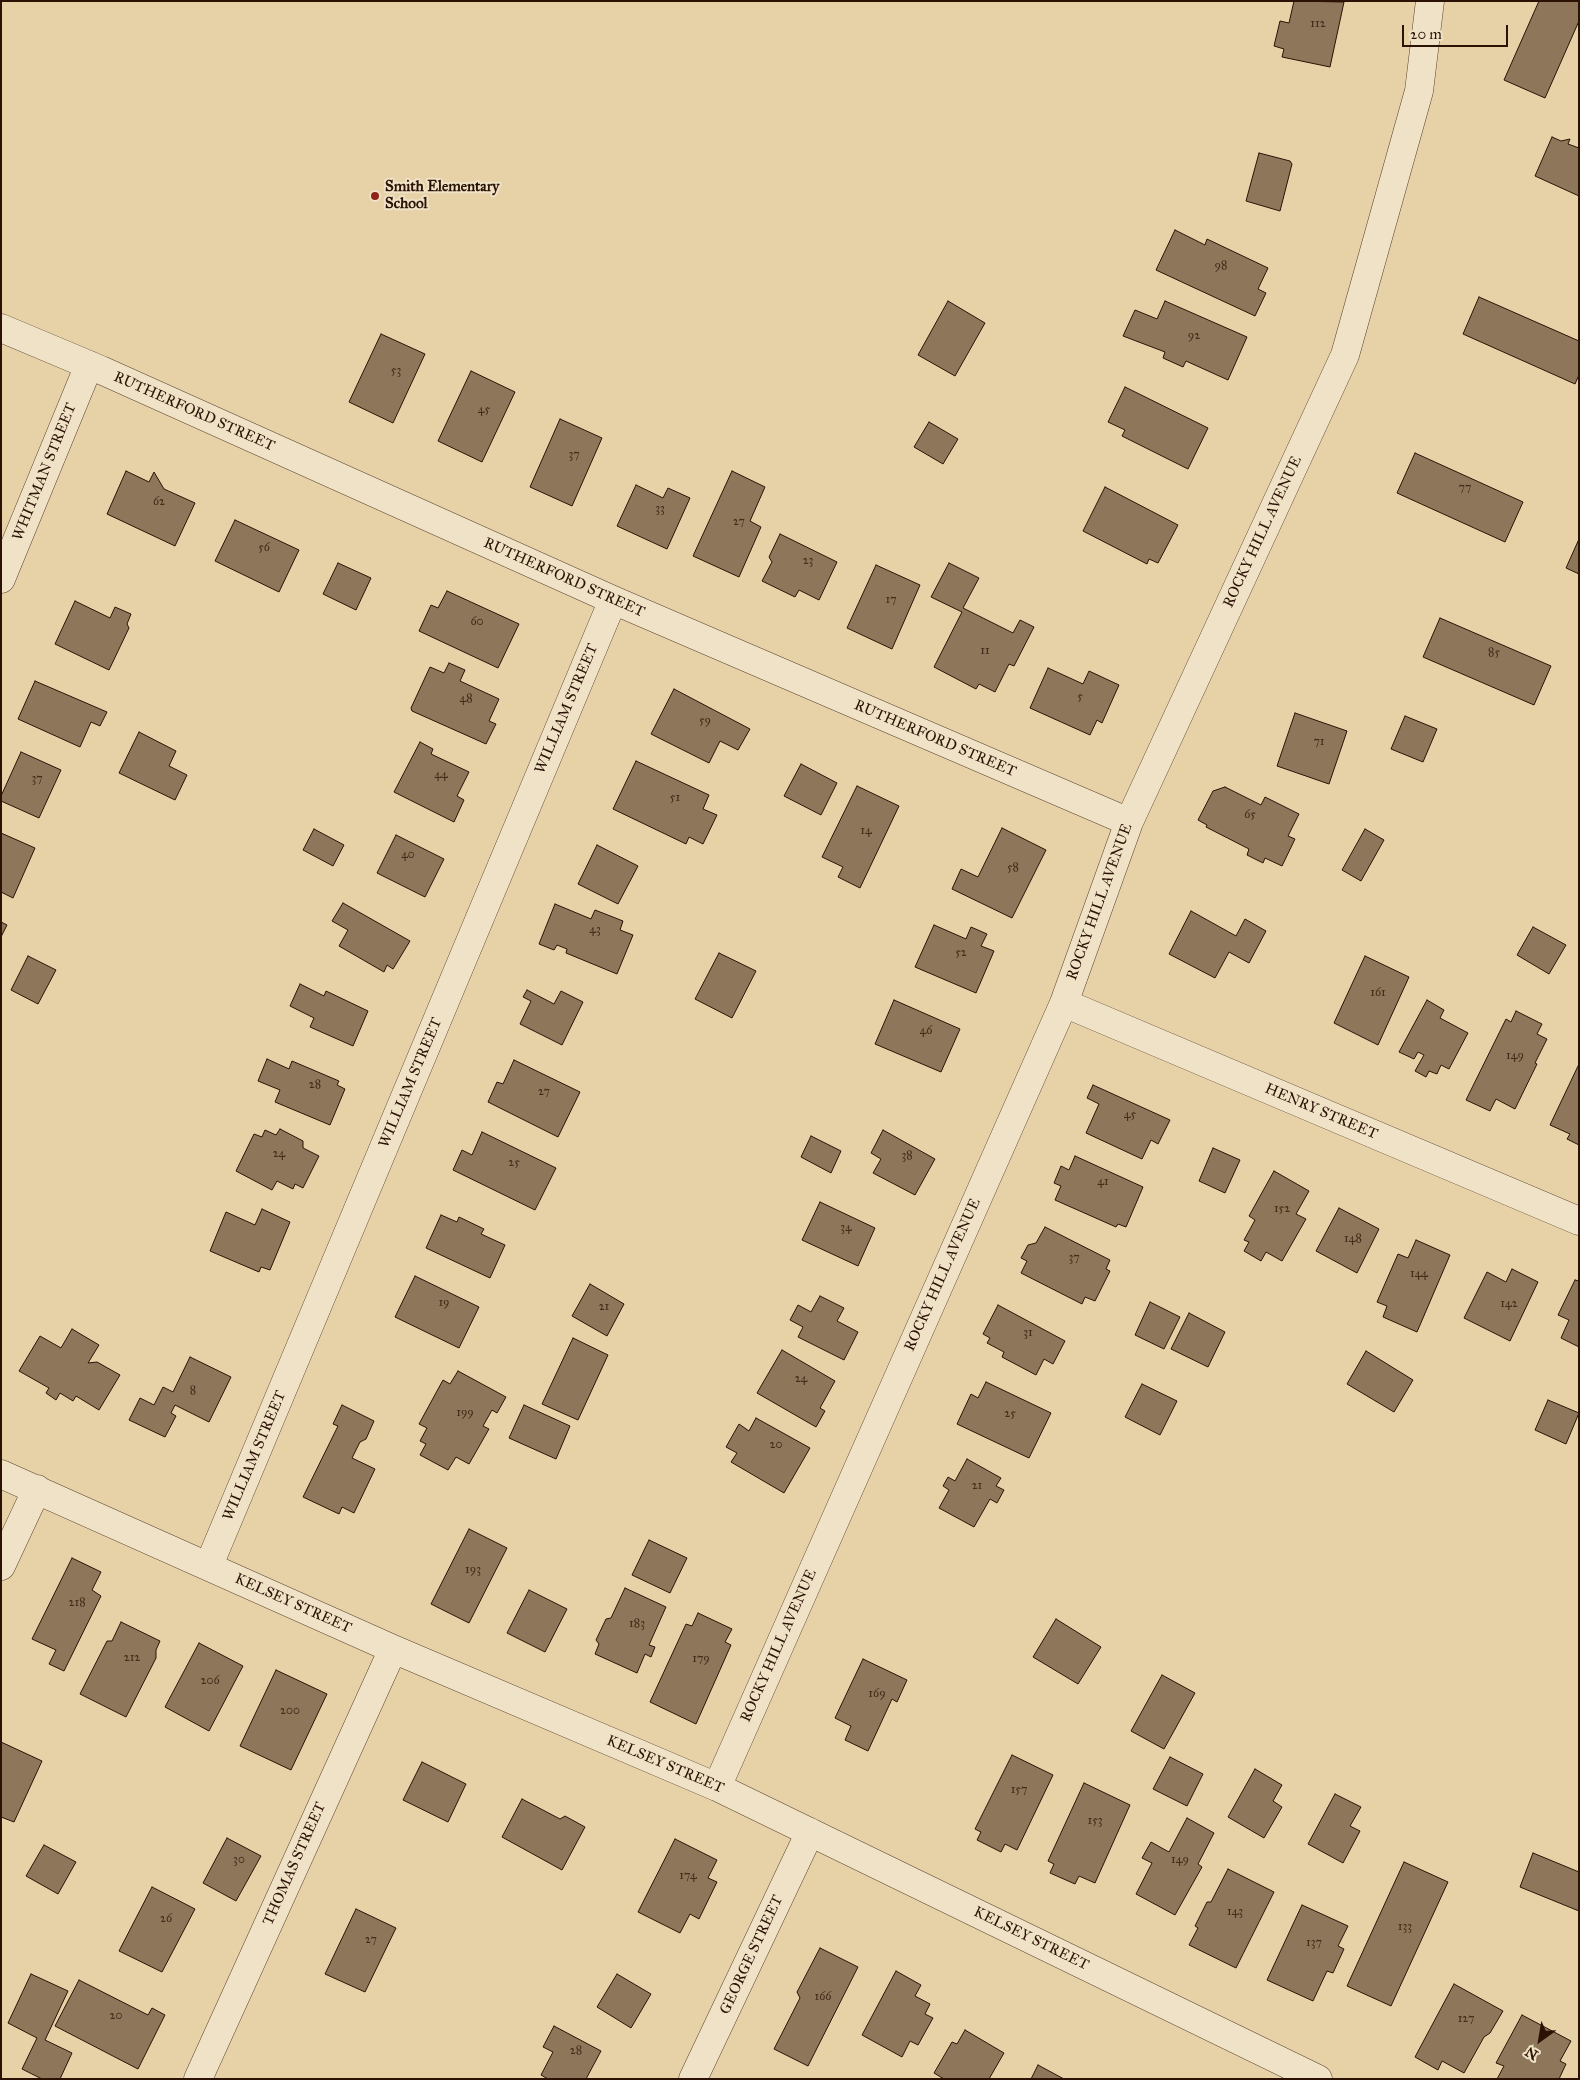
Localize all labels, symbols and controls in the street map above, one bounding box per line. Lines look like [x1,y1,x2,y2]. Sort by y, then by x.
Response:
scale bar [1405,15,1511,47]
house number: 112 [1310,17,1326,31]
text: 20 m [1410,25,1442,43]
place label: Smith Elementary School [385,178,499,213]
marker: Smith Elementary School [369,190,381,202]
house number: 98 [1215,259,1227,273]
house number: 92 [1188,329,1200,343]
house number: 53 [391,364,401,378]
street label: RUTHERFORD STREET [111,368,277,456]
street label: WHITMAN STREET [9,401,81,543]
house number: 45 [478,403,490,417]
house number: 37 [568,448,580,462]
street label: ROCKY HILL AVENUE [1220,453,1306,611]
house number: 77 [1459,481,1471,495]
house number: 62 [153,495,165,509]
house number: 33 [655,502,665,516]
house number: 27 [733,515,745,529]
street label: RUTHERFORD STREET [481,534,647,622]
house number: 56 [258,541,270,555]
house number: 23 [803,554,813,568]
house number: 17 [885,593,897,607]
house number: 60 [470,615,484,629]
street label: WILLIAM STREET [532,641,602,777]
house number: 11 [980,644,990,658]
house number: 85 [1488,646,1500,660]
house number: 5 [1077,690,1083,704]
house number: 48 [459,692,473,706]
street label: RUTHERFORD STREET [851,697,1019,781]
house number: 59 [699,714,711,728]
house number: 71 [1313,735,1325,749]
house number: 44 [434,768,448,782]
house number: 37 [31,772,43,786]
house number: 51 [670,791,680,805]
house number: 65 [1244,808,1256,822]
street label: ROCKY HILL AVENUE [1063,821,1137,983]
house number: 14 [860,824,872,838]
house number: 40 [401,848,415,862]
house number: 58 [1007,861,1019,875]
house number: 43 [589,923,601,937]
house number: 52 [955,946,967,960]
house number: 161 [1370,986,1386,1000]
street label: WILLIAM STREET [376,1015,446,1151]
house number: 46 [920,1024,932,1038]
house number: 149 [1506,1049,1524,1063]
house number: 28 [309,1078,321,1092]
street label: HENRY STREET [1262,1080,1380,1144]
house number: 27 [538,1085,550,1099]
house number: 45 [1124,1108,1136,1122]
house number: 24 [273,1147,285,1161]
house number: 38 [901,1149,913,1163]
house number: 25 [508,1156,520,1170]
house number: 41 [1097,1175,1109,1189]
street label: ROCKY HILL AVENUE [901,1196,985,1354]
house number: 152 [1274,1202,1290,1216]
house number: 34 [840,1221,852,1235]
house number: 148 [1344,1232,1362,1246]
house number: 37 [1068,1251,1080,1265]
house number: 144 [1410,1267,1428,1281]
house number: 19 [438,1296,450,1310]
house number: 142 [1500,1297,1518,1311]
house number: 21 [599,1300,609,1314]
house number: 31 [1023,1326,1033,1340]
house number: 24 [795,1372,807,1386]
house number: 8 [190,1384,196,1398]
street label: WILLIAM STREET [220,1388,290,1524]
house number: 199 [456,1406,474,1420]
house number: 25 [1004,1407,1016,1421]
house number: 20 [770,1438,782,1452]
house number: 21 [972,1479,982,1493]
house number: 193 [465,1563,481,1577]
street label: ROCKY HILL AVENUE [737,1567,821,1725]
street label: KELSEY STREET [232,1570,354,1638]
house number: 218 [68,1596,86,1610]
house number: 183 [629,1617,645,1631]
house number: 212 [124,1651,140,1665]
house number: 179 [692,1652,710,1666]
house number: 206 [200,1674,220,1688]
house number: 169 [868,1687,886,1701]
house number: 200 [280,1704,300,1718]
street label: KELSEY STREET [604,1732,726,1798]
house number: 157 [1011,1783,1027,1797]
street label: THOMAS STREET [260,1800,330,1928]
house number: 153 [1087,1814,1103,1828]
house number: 30 [233,1853,245,1867]
house number: 149 [1171,1853,1189,1867]
house number: 174 [679,1869,697,1883]
street label: GEORGE STREET [717,1893,787,2017]
street label: KELSEY STREET [971,1903,1091,1975]
house number: 143 [1227,1905,1243,1919]
house number: 26 [160,1912,172,1926]
house number: 133 [1398,1920,1412,1934]
house number: 27 [365,1933,377,1947]
house number: 137 [1306,1936,1322,1950]
house number: 166 [814,1990,832,2004]
house number: 20 [110,2009,122,2023]
house number: 127 [1458,2012,1474,2026]
north arrow [1515,2015,1565,2065]
text: N [1522,2043,1541,2063]
house number: 28 [570,2044,582,2058]

